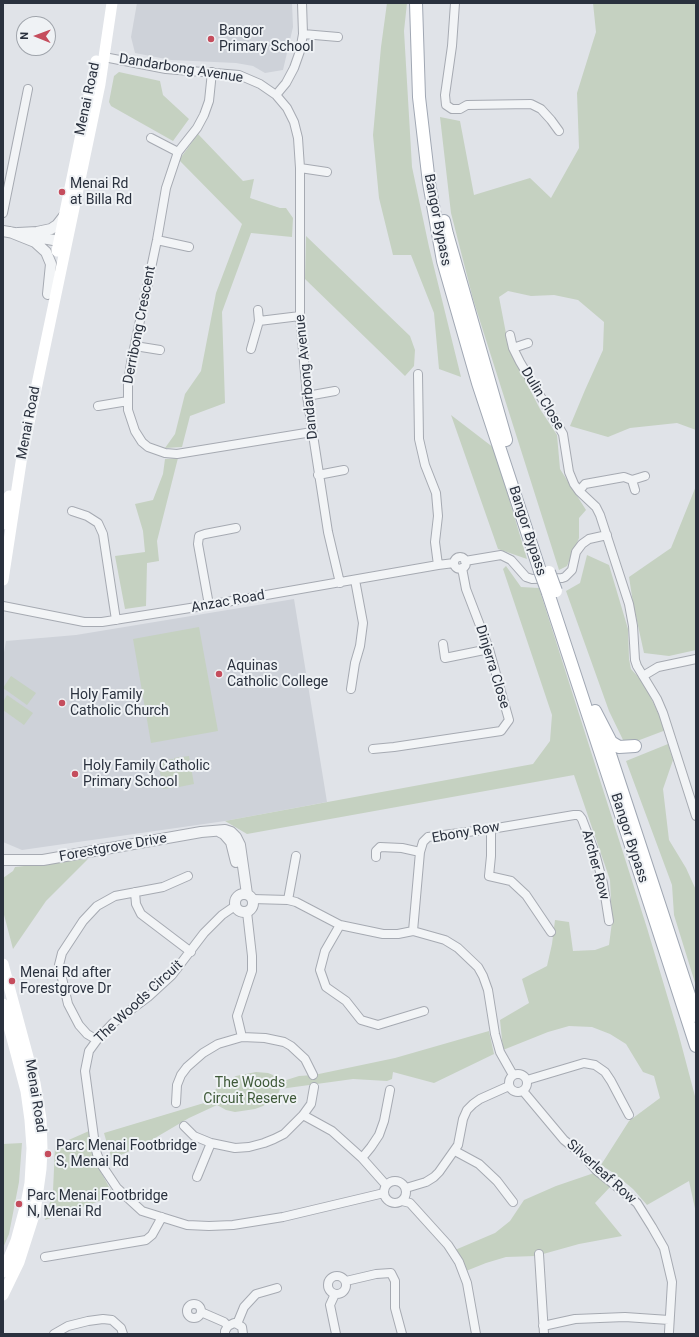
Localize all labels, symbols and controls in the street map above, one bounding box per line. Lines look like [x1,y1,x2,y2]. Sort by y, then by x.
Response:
north arrow [16,16,56,56]
place label: Bangor Primary School [219,23,314,56]
text: N [18,32,31,40]
marker: Bangor Primary School [206,34,216,44]
street label: Dandarbong Avenue [118,51,244,87]
street label: Menai Road [72,61,104,137]
street label: Bangor Bypass [420,173,454,267]
place label: Menai Rd at Billa Rd [70,176,132,208]
marker: Menai Rd at Billa Rd [57,187,67,197]
street label: Derribong Crescent [120,265,160,385]
street label: Dandarbong Avenue [292,314,322,440]
street label: Dulin Close [517,365,567,433]
street label: Menai Road [14,385,44,461]
street label: Bangor Bypass [505,484,549,578]
street label: Anzac Road [190,587,266,617]
street label: Dinjerra Close [471,623,513,711]
place label: Aquinas Catholic College [227,658,328,690]
marker: Aquinas Catholic College [214,669,224,679]
place label: Holy Family Catholic Church [70,687,169,720]
marker: Holy Family Catholic Church [57,698,67,708]
place label: Holy Family Catholic Primary School [83,758,210,790]
marker: Holy Family Catholic Primary School [70,769,80,779]
street label: Bangor Bypass [607,791,651,885]
street label: Ebony Row [431,819,501,847]
street label: Archer Row [578,828,612,902]
street label: Forestgrove Drive [58,830,168,866]
street label: The Woods Circuit [92,957,186,1047]
place label: Menai Rd after Forestgrove Dr [20,965,111,998]
marker: Menai Rd after Forestgrove Dr [7,976,17,986]
street label: Menai Road [21,1058,49,1134]
park label: The Woods Circuit Reserve [203,1075,297,1108]
street label: Silverleaf Row [563,1136,639,1208]
place label: Parc Menai Footbridge S, Menai Rd [56,1138,197,1170]
marker: Parc Menai Footbridge S, Menai Rd [43,1149,53,1159]
place label: Parc Menai Footbridge N, Menai Rd [27,1188,168,1220]
marker: Parc Menai Footbridge N, Menai Rd [14,1199,24,1209]

